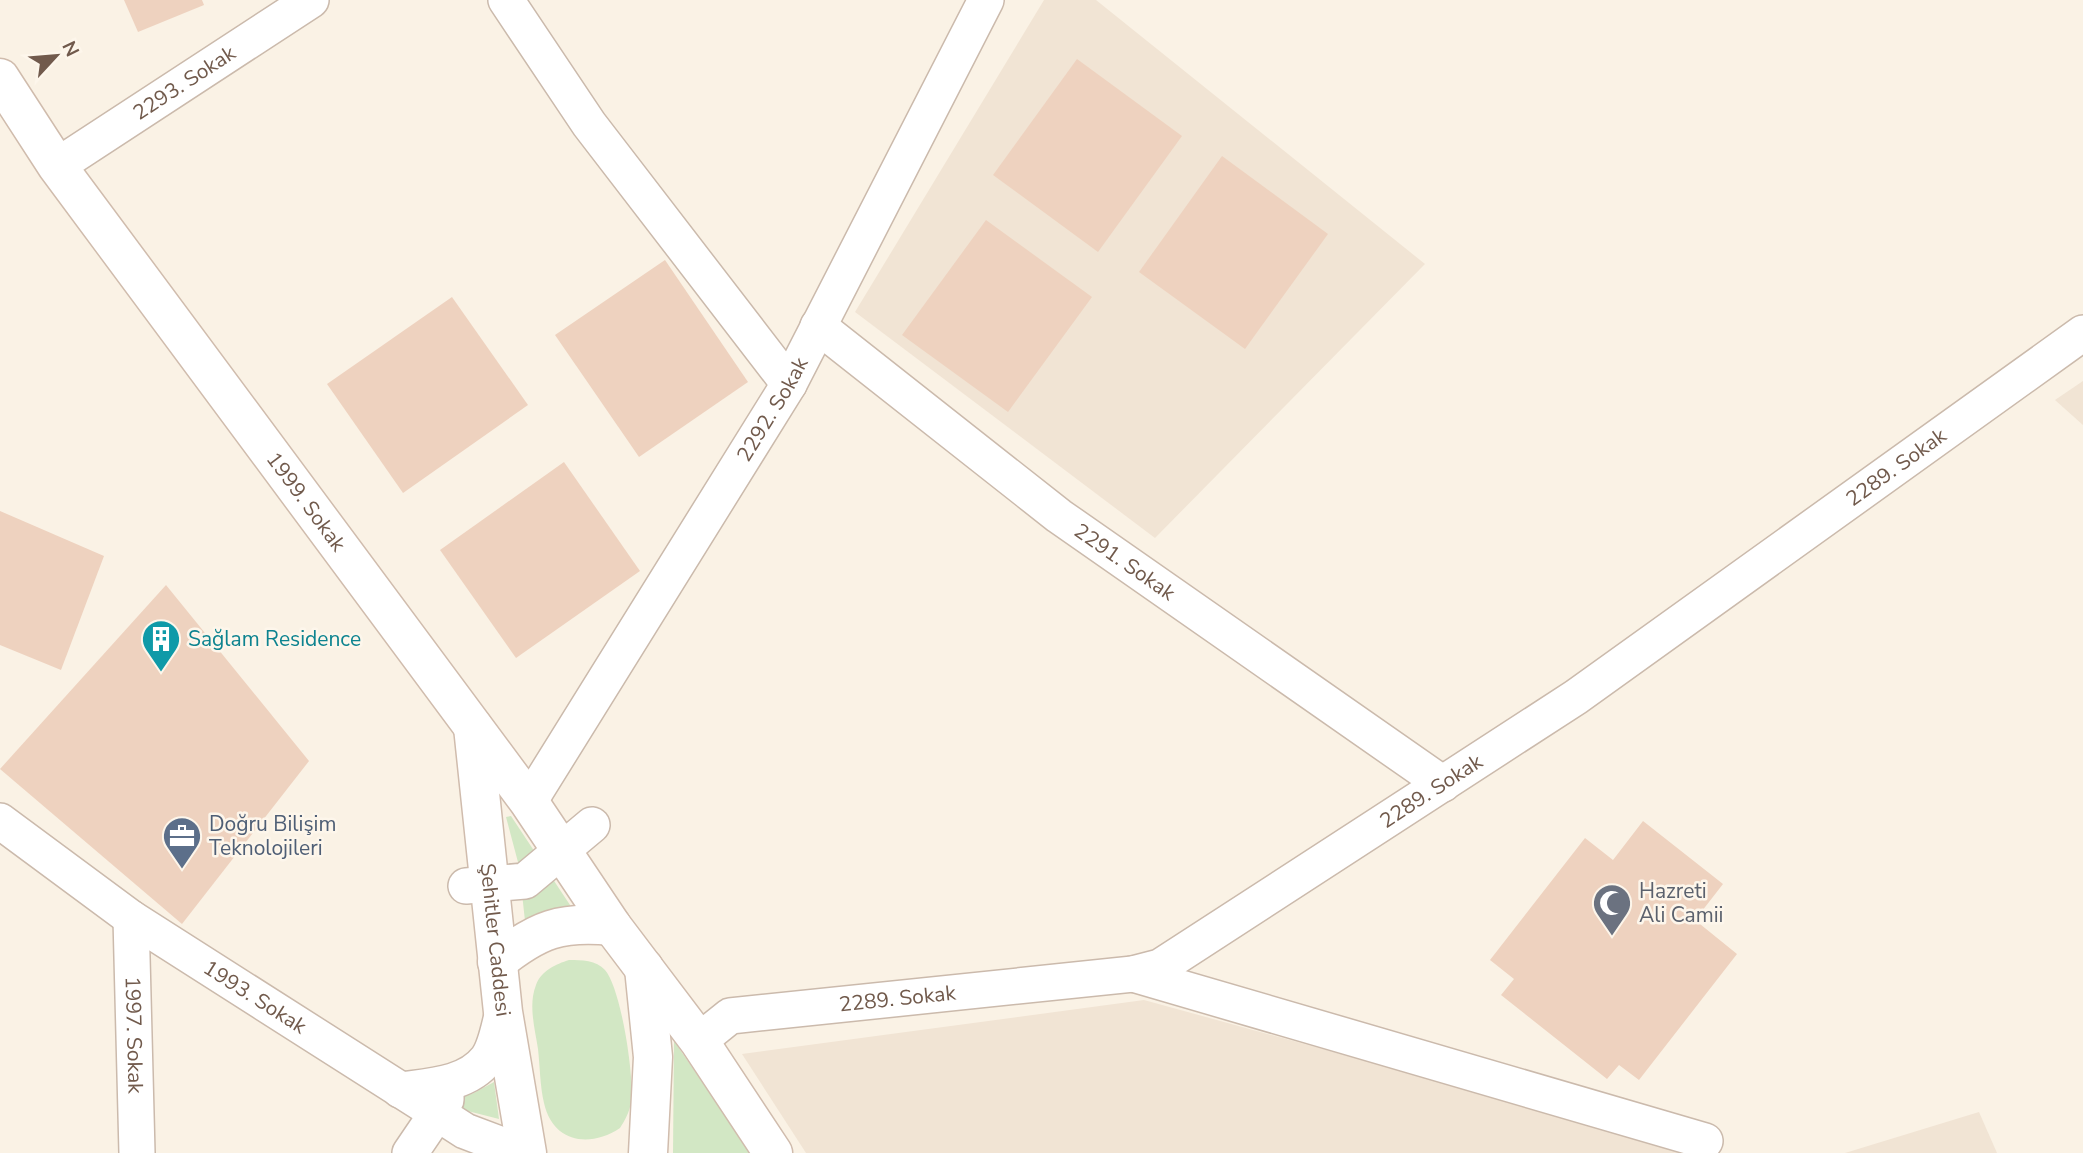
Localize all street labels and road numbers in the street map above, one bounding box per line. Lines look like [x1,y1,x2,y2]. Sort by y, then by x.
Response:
street label: 2293. Sokak [127,39,241,127]
street label: 2292. Sokak [730,352,815,467]
street label: 2289. Sokak [1840,421,1952,513]
street label: 1999. Sokak [260,446,353,558]
street label: 2291. Sokak [1069,517,1181,607]
street label: 2289. Sokak [1374,747,1488,835]
street label: Şehitler Caddesi [473,862,518,1019]
street label: 1993. Sokak [198,954,312,1041]
street label: 1997. Sokak [118,976,149,1094]
street label: 2289. Sokak [837,979,958,1019]

